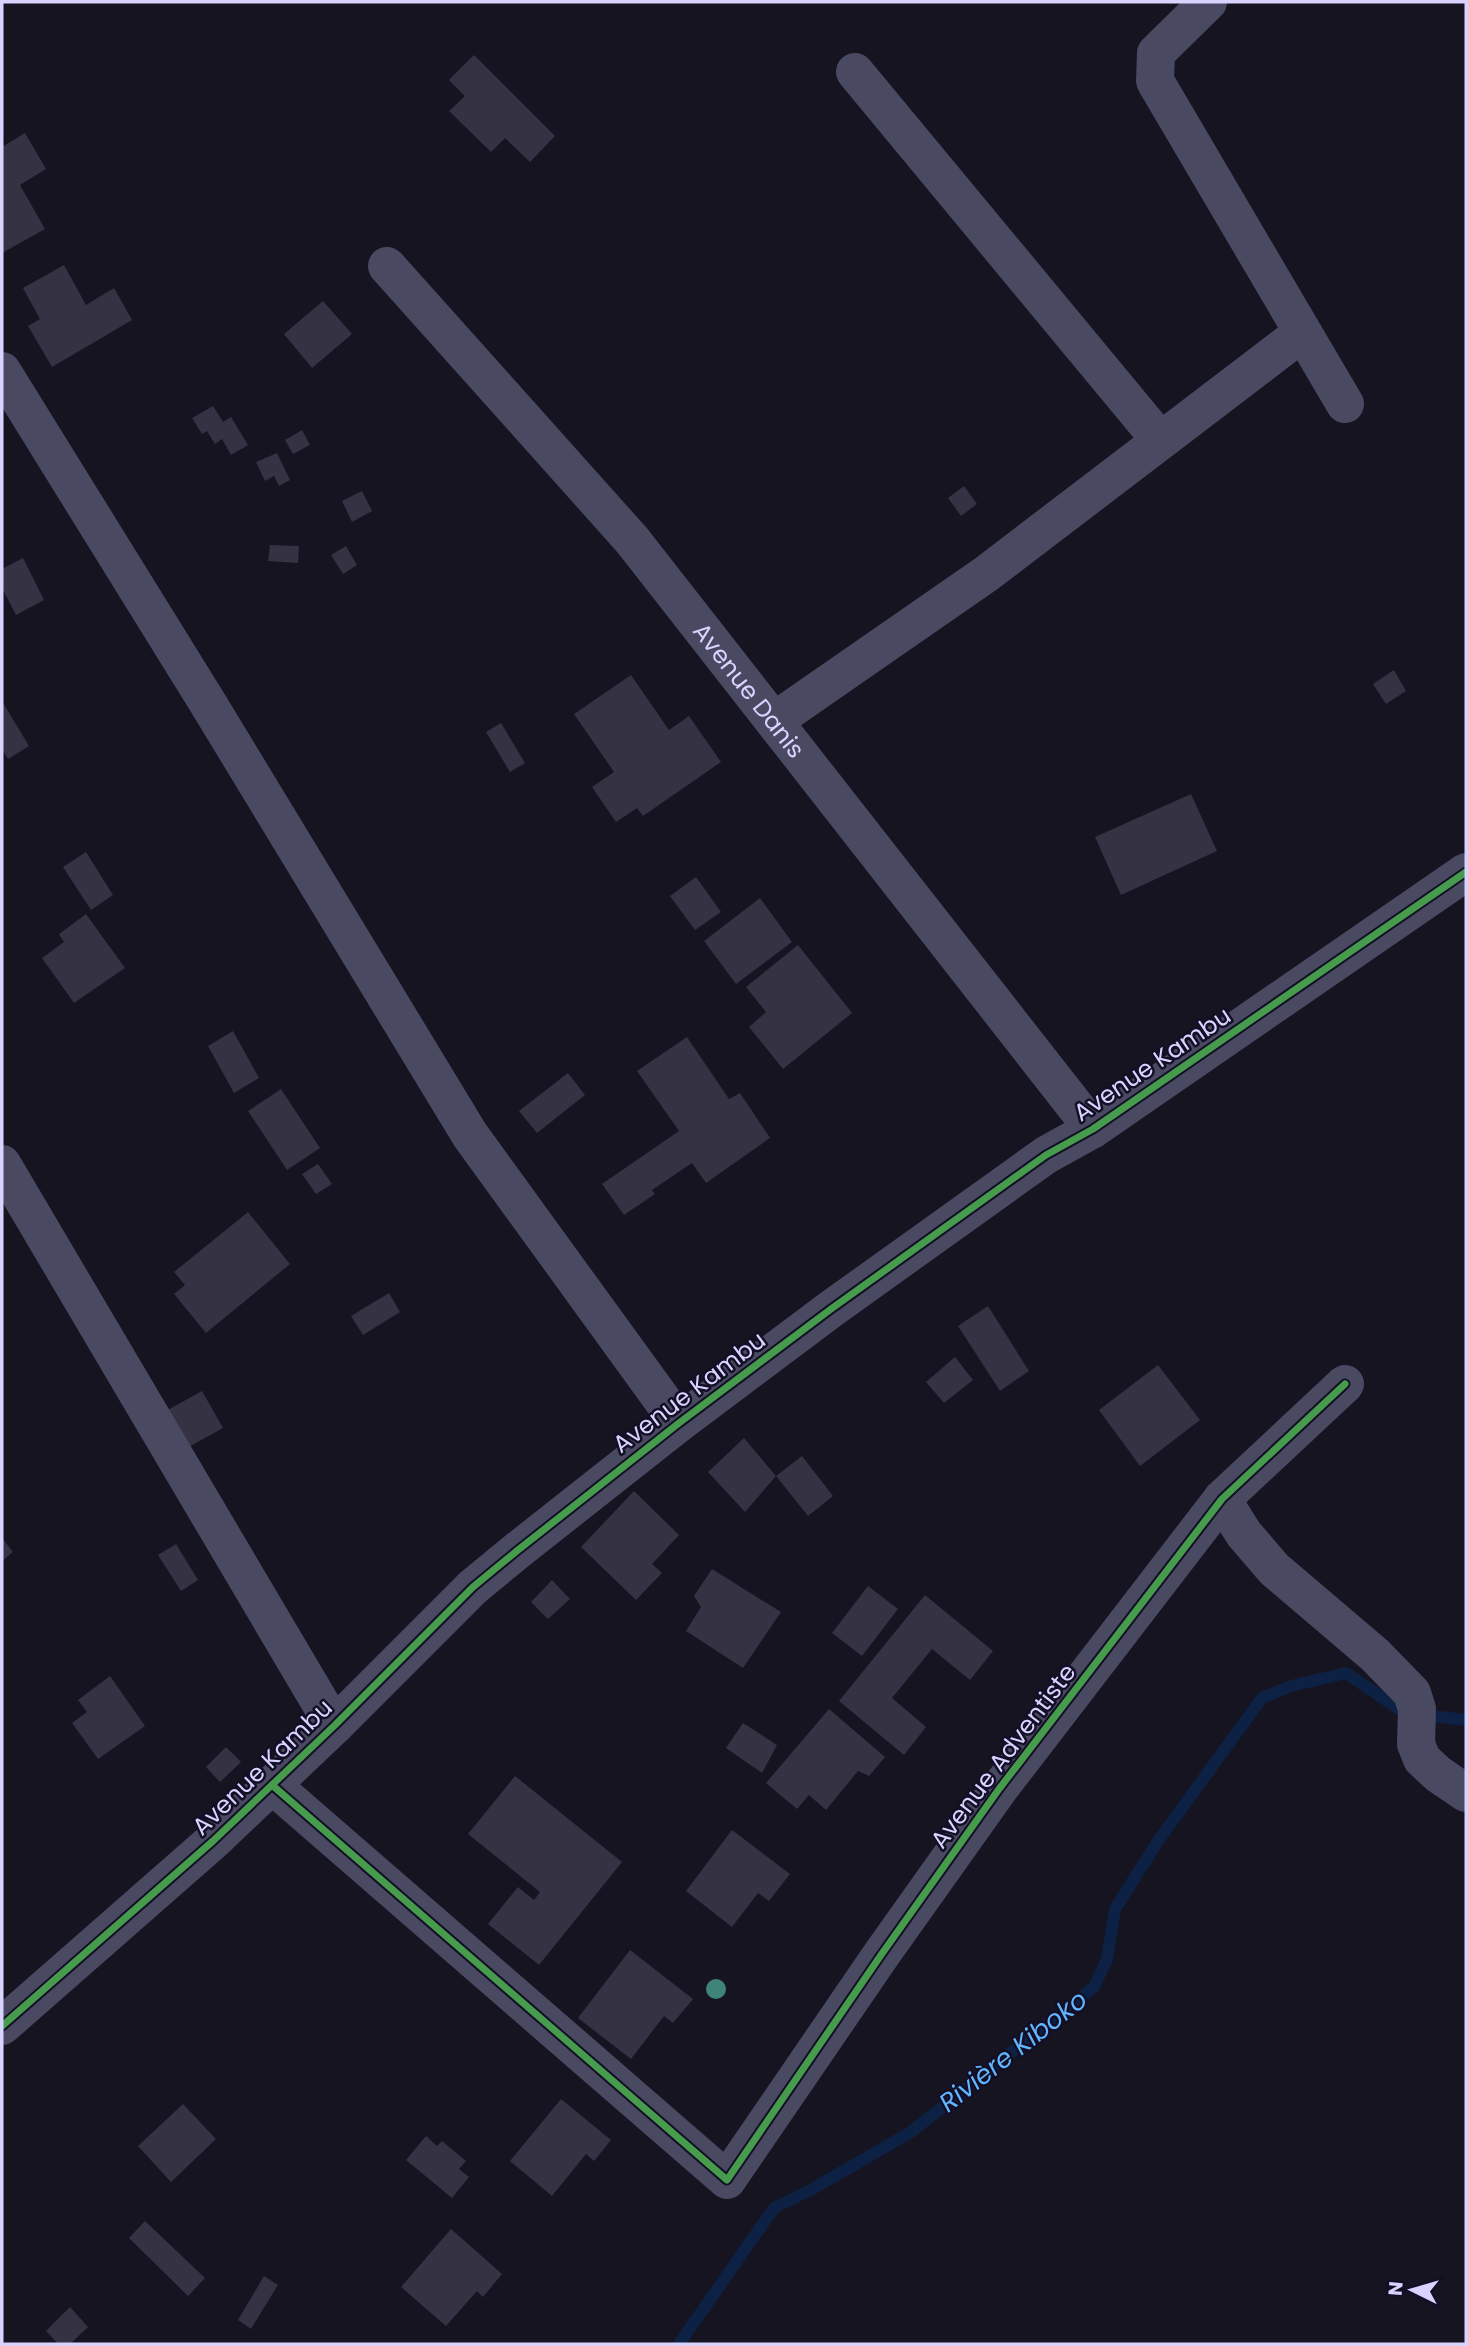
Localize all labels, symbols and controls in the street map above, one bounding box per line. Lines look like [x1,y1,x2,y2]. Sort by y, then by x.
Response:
street label: Avenue Danis [686,615,813,765]
street label: Avenue Kambu [1067,999,1237,1129]
street label: Avenue Kambu [606,1324,772,1460]
street label: Avenue Adventiste [923,1657,1083,1855]
street label: Avenue Kambu [185,1691,339,1843]
water label: Rivière Kiboko [931,1982,1095,2120]
north arrow [1377,2255,1447,2325]
text: N [1381,2280,1410,2297]

